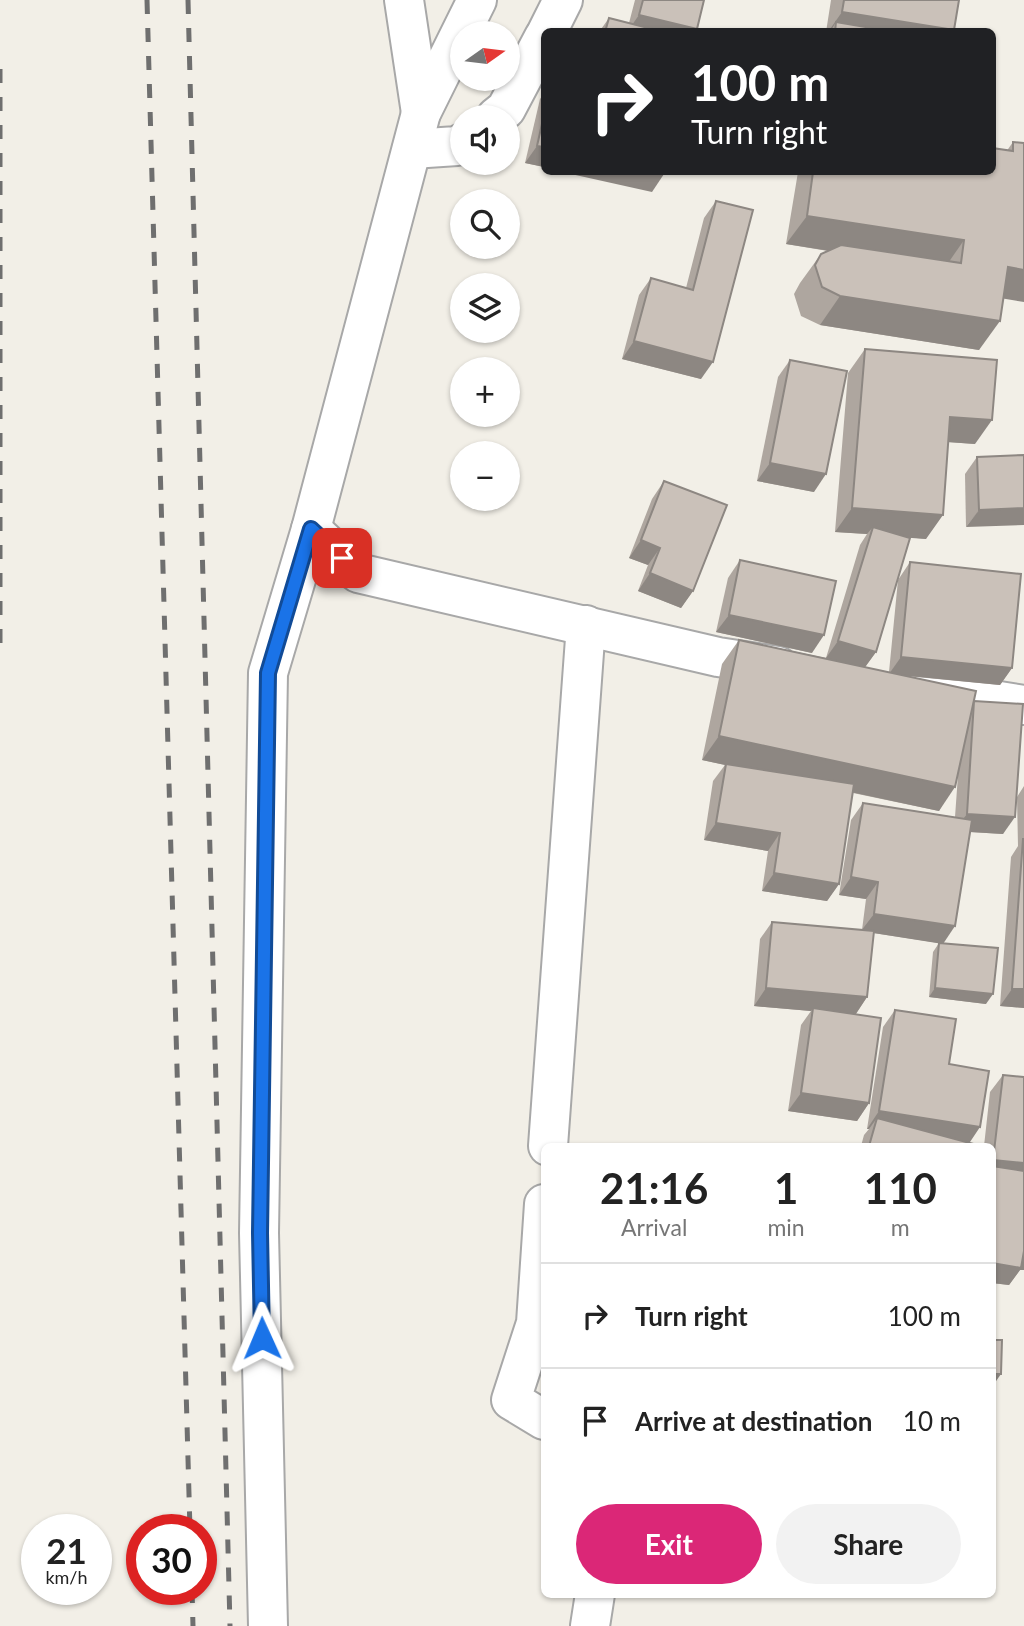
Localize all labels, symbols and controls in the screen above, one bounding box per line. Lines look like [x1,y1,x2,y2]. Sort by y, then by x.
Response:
north arrow [450,21,520,91]
map controls [450,21,520,511]
text: 100 m [691,53,829,111]
icon: right [576,56,667,147]
button: sound [450,105,520,175]
text: Turn right [691,112,827,151]
button: search [450,189,520,259]
button: layers [450,273,520,343]
button: + [450,357,520,427]
button: − [450,441,520,511]
pin [312,528,372,588]
icon: arrive [323,539,361,577]
text: 21:16 [600,1163,708,1213]
text: 1 [774,1163,798,1213]
text: 110 [864,1163,937,1213]
text: Arrival [621,1213,687,1241]
text: min [767,1213,805,1241]
text: m [891,1213,910,1241]
icon: right [576,1297,614,1335]
text: Turn right [635,1300,748,1332]
text: 100 m [888,1300,961,1332]
position arrow [225,1301,299,1375]
icon: arrive [576,1402,614,1440]
text: Arrive at destination [635,1405,872,1437]
text: 10 m [903,1405,961,1437]
button: Exit [576,1504,762,1584]
button: Share [776,1504,961,1584]
speed limit sign: 30 [126,1514,217,1605]
text: 21 [46,1529,87,1571]
text: km/h [45,1566,88,1588]

